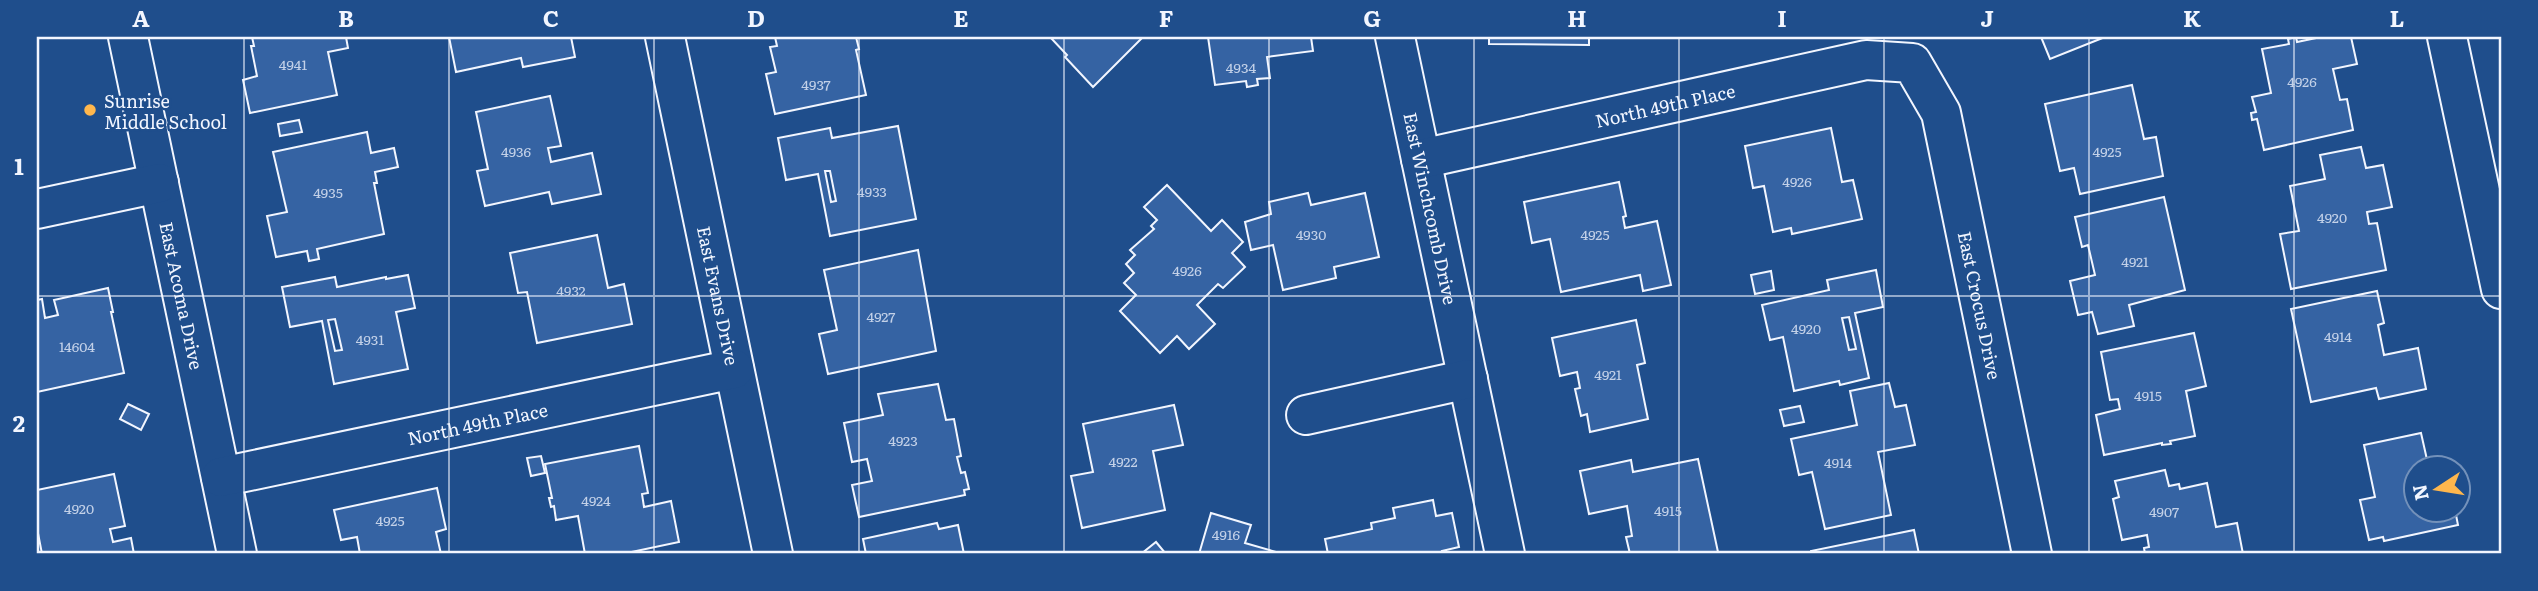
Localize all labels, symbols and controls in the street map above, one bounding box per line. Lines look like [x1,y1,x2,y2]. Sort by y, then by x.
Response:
text: A [132,0,150,34]
text: B [338,0,354,34]
text: C [543,0,559,34]
text: D [747,0,765,34]
text: E [953,0,969,34]
text: F [1159,0,1174,34]
text: G [1363,0,1381,34]
text: H [1567,0,1587,34]
text: I [1777,0,1787,34]
text: J [1980,0,1994,34]
text: K [2183,0,2201,34]
text: L [2390,0,2404,34]
house number: 4941 [279,54,308,74]
house number: 4934 [1226,57,1256,77]
house number: 4926 [2287,71,2317,91]
house number: 4937 [801,74,831,94]
street label: North 49th Place [1592,76,1738,133]
place label: Sunrise Middle School [104,87,227,135]
marker: Sunrise Middle School [82,102,98,118]
street label: East Winchcomb Drive [1398,110,1465,307]
house number: 4936 [501,141,532,161]
house number: 4925 [2092,141,2122,161]
text: 1 [14,148,24,182]
house number: 4926 [1782,171,1812,191]
house number: 4933 [857,181,887,201]
house number: 4935 [313,182,343,202]
house number: 4920 [2317,207,2347,227]
street label: East Acoma Drive [154,219,211,372]
street label: East Evans Drive [691,223,747,368]
house number: 4930 [1296,224,1326,244]
house number: 4925 [1580,224,1610,244]
street label: East Crocus Drive [1952,229,2009,382]
house number: 4921 [2121,251,2149,271]
house number: 4926 [1172,260,1202,280]
house number: 4932 [556,280,586,300]
house number: 4927 [867,306,895,326]
house number: 4920 [1791,318,1821,338]
house number: 4914 [2324,326,2352,346]
house number: 4931 [356,329,384,349]
house number: 14604 [59,336,95,356]
house number: 4921 [1594,364,1622,384]
house number: 4915 [2134,385,2162,405]
street label: North 49th Place [405,395,550,451]
text: 2 [13,405,25,439]
house number: 4923 [888,430,918,450]
house number: 4922 [1108,451,1138,471]
house number: 4914 [1824,452,1852,472]
north arrow [2402,454,2472,524]
text: N [2404,482,2435,503]
house number: 4924 [581,490,611,510]
house number: 4920 [64,498,94,518]
house number: 4915 [1654,500,1682,520]
house number: 4907 [2149,501,2179,521]
house number: 4925 [375,510,405,530]
house number: 4916 [1212,524,1241,544]

